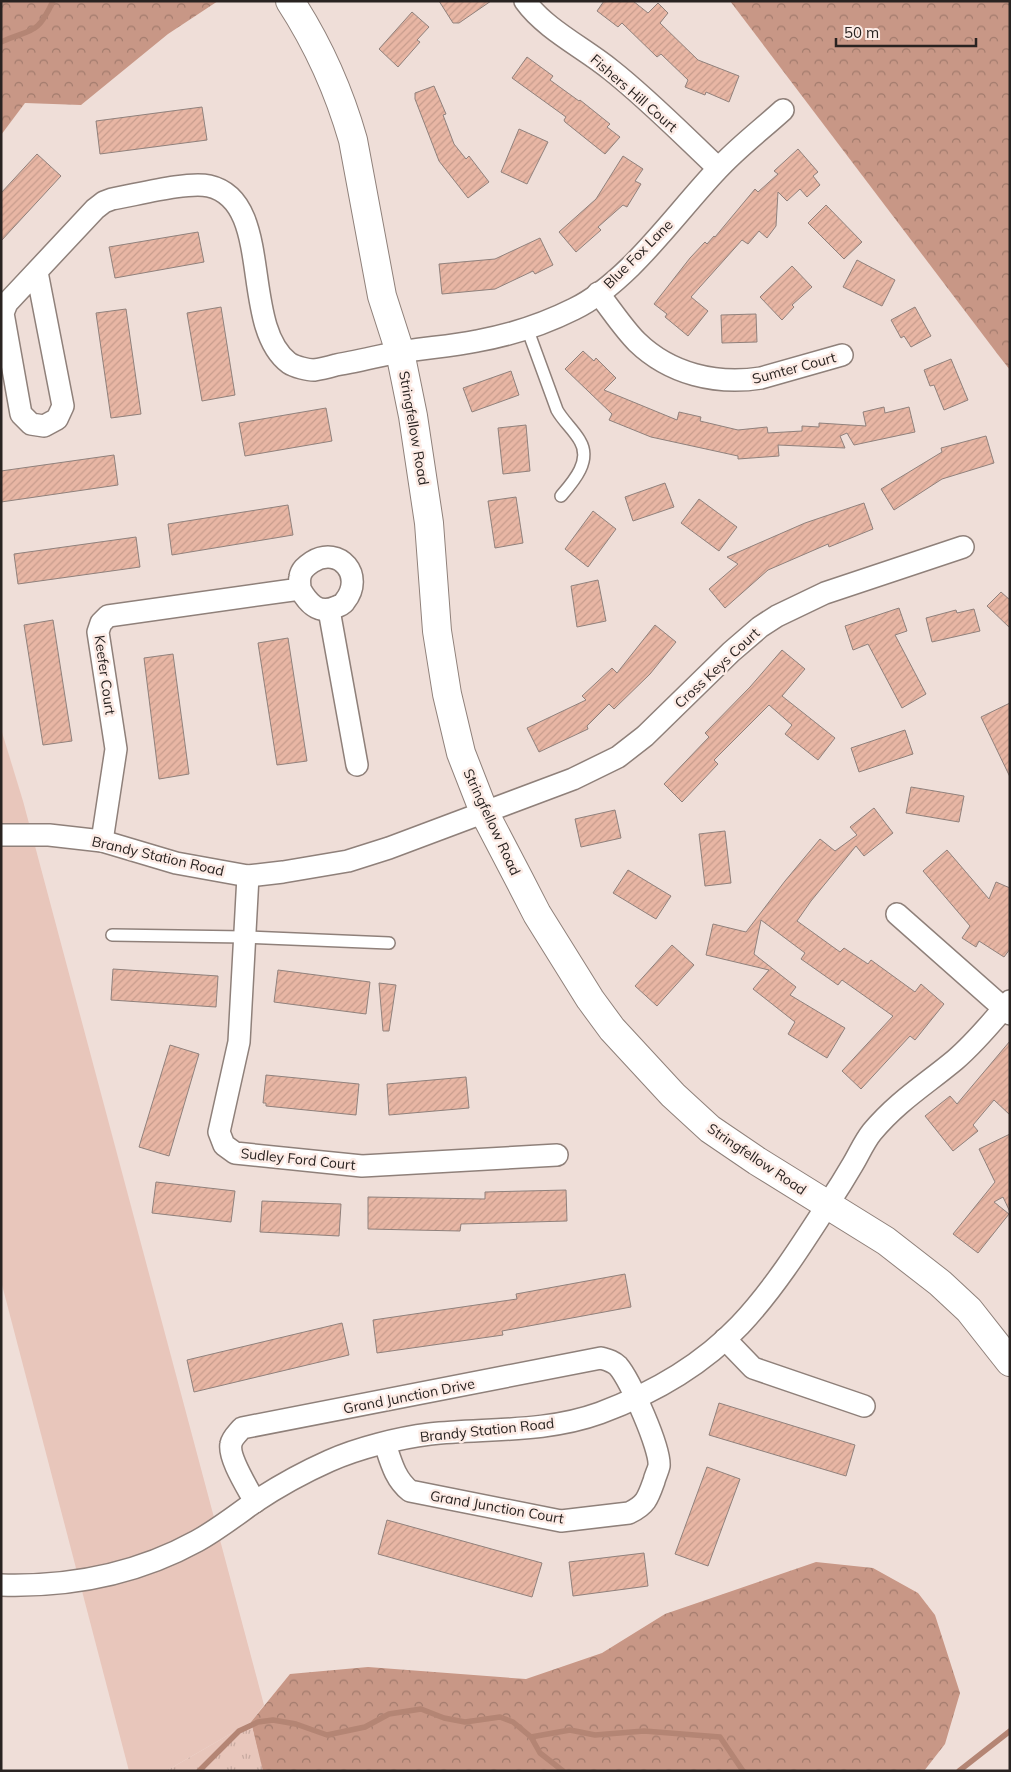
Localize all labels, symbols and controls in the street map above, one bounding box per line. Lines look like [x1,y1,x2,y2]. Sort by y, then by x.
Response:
scale bar [836,15,976,47]
text: 50 m [844,23,879,42]
street label: Fishers Hill Court [587,50,681,136]
street label: Blue Fox Lane [600,216,676,292]
street label: Sumter Court [750,348,838,388]
street label: Stringfellow Road [395,370,433,486]
street label: Cross Keys Court [671,624,763,712]
street label: Keefer Court [90,634,120,716]
street label: Stringfellow Road [459,766,525,878]
street label: Brandy Station Road [90,832,226,880]
street label: Stringfellow Road [704,1119,810,1199]
street label: Sudley Ford Court [240,1144,356,1174]
street label: Grand Junction Drive [342,1374,476,1418]
street label: Brandy Station Road [419,1414,555,1446]
street label: Grand Junction Court [429,1486,565,1528]

